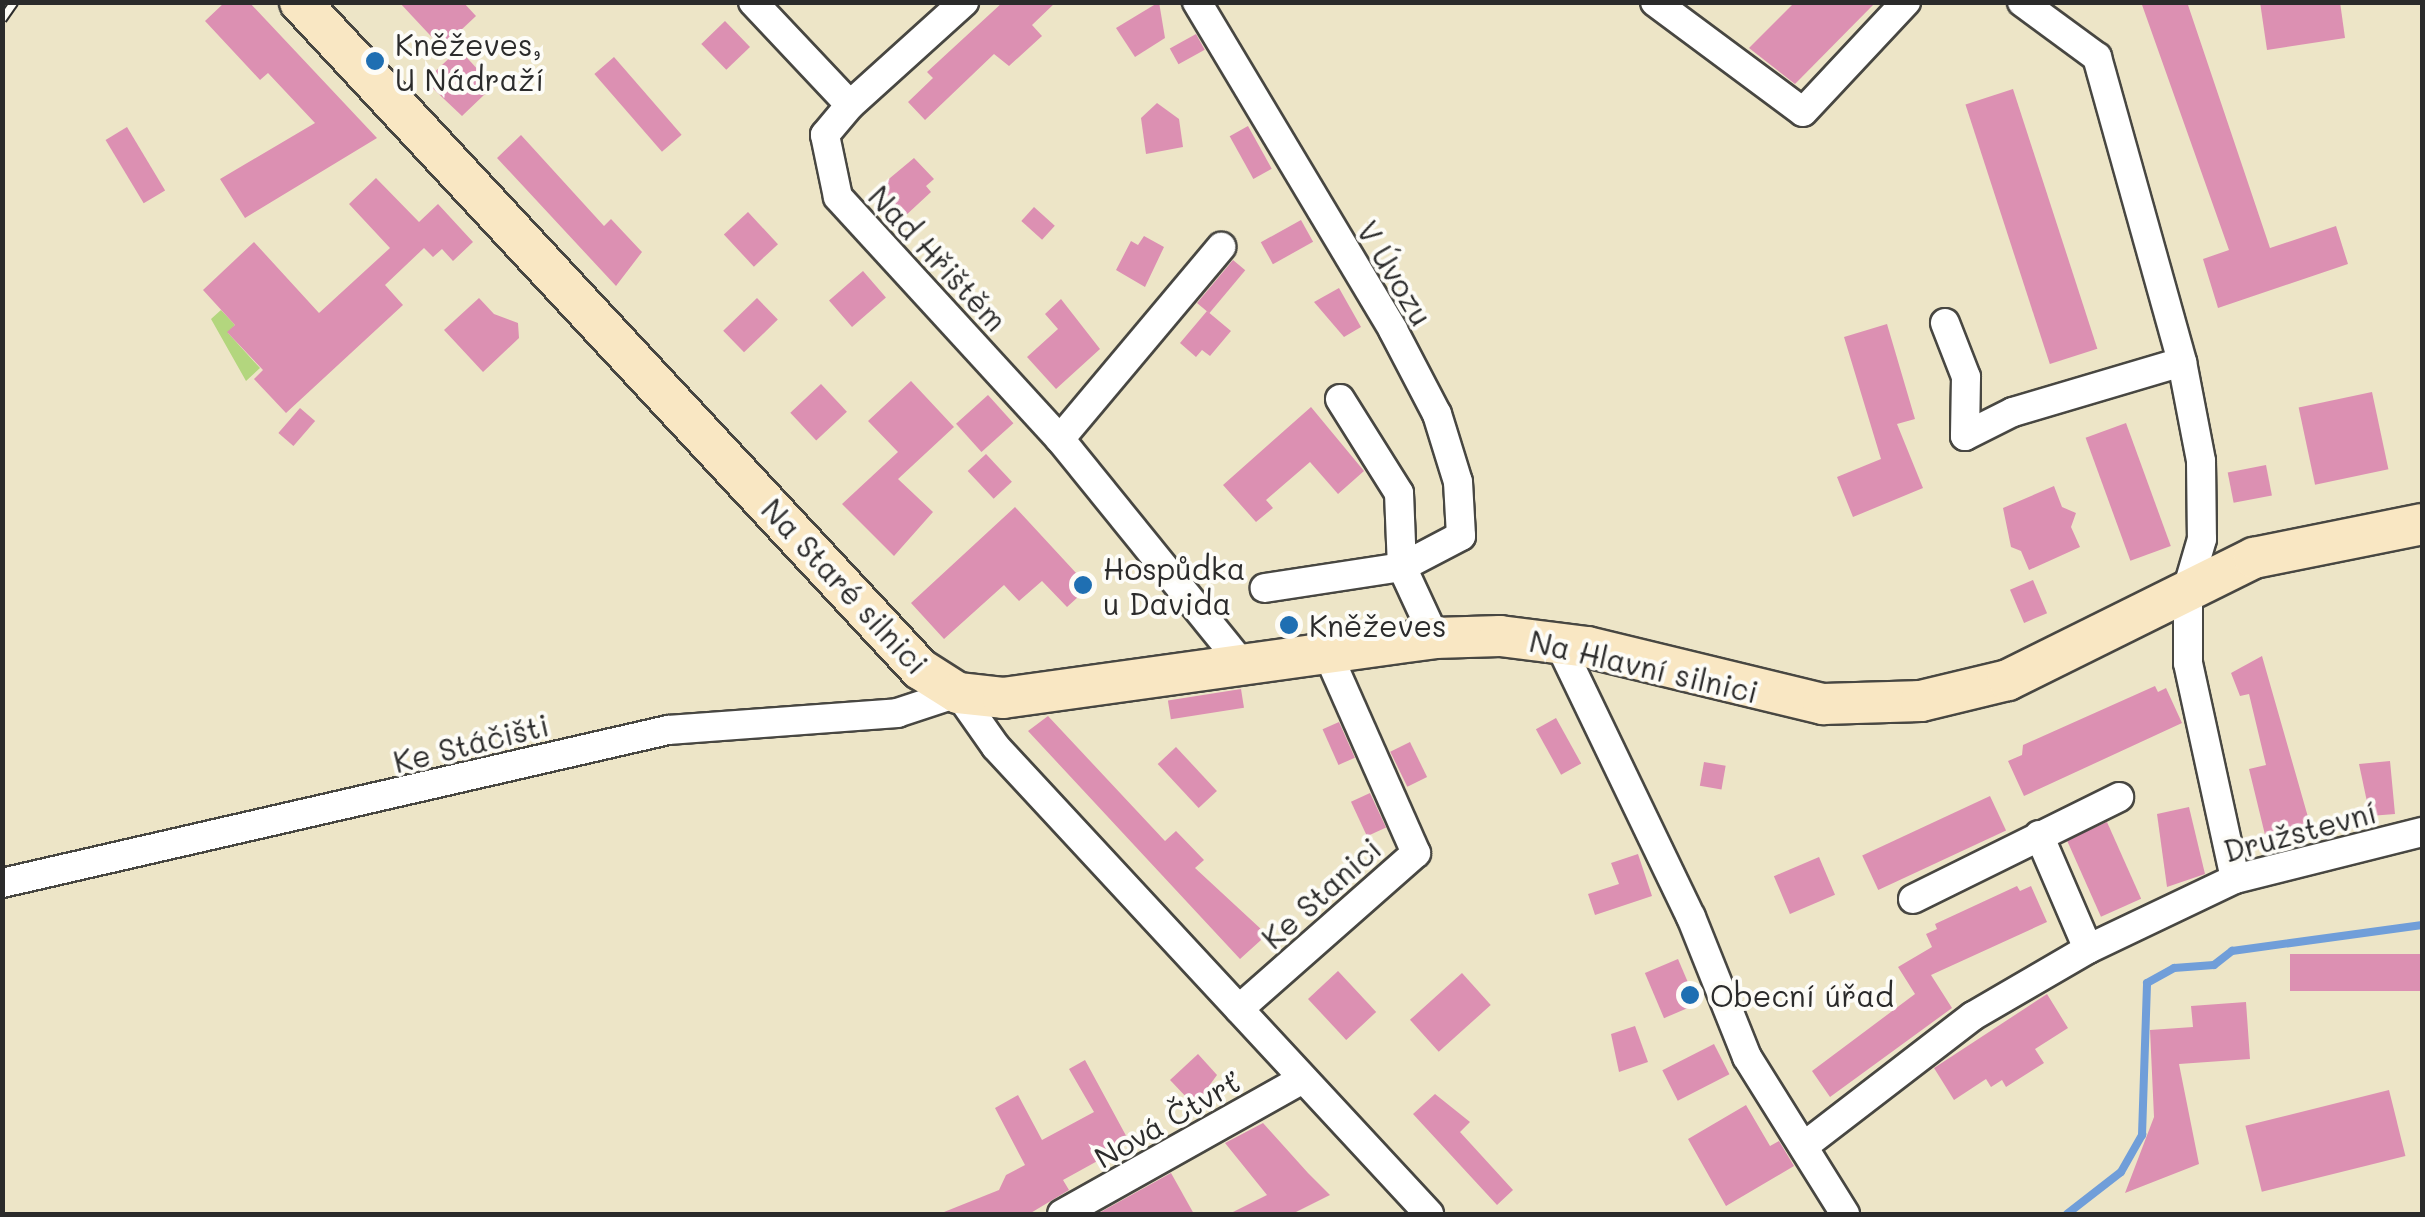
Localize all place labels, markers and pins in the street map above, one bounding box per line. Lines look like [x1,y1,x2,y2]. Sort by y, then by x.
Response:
place label: Kněževes, U Nádraží [395,26,544,96]
marker: Kněževes, U Nádraží [364,50,386,72]
place label: Hospůdka u Davida [1103,550,1245,620]
marker: Hospůdka u Davida [1072,574,1094,596]
place label: Kněževes [1309,607,1447,643]
marker: Kněževes [1278,614,1300,636]
place label: Obecní úřad [1710,977,1894,1013]
marker: Obecní úřad [1679,984,1701,1006]

